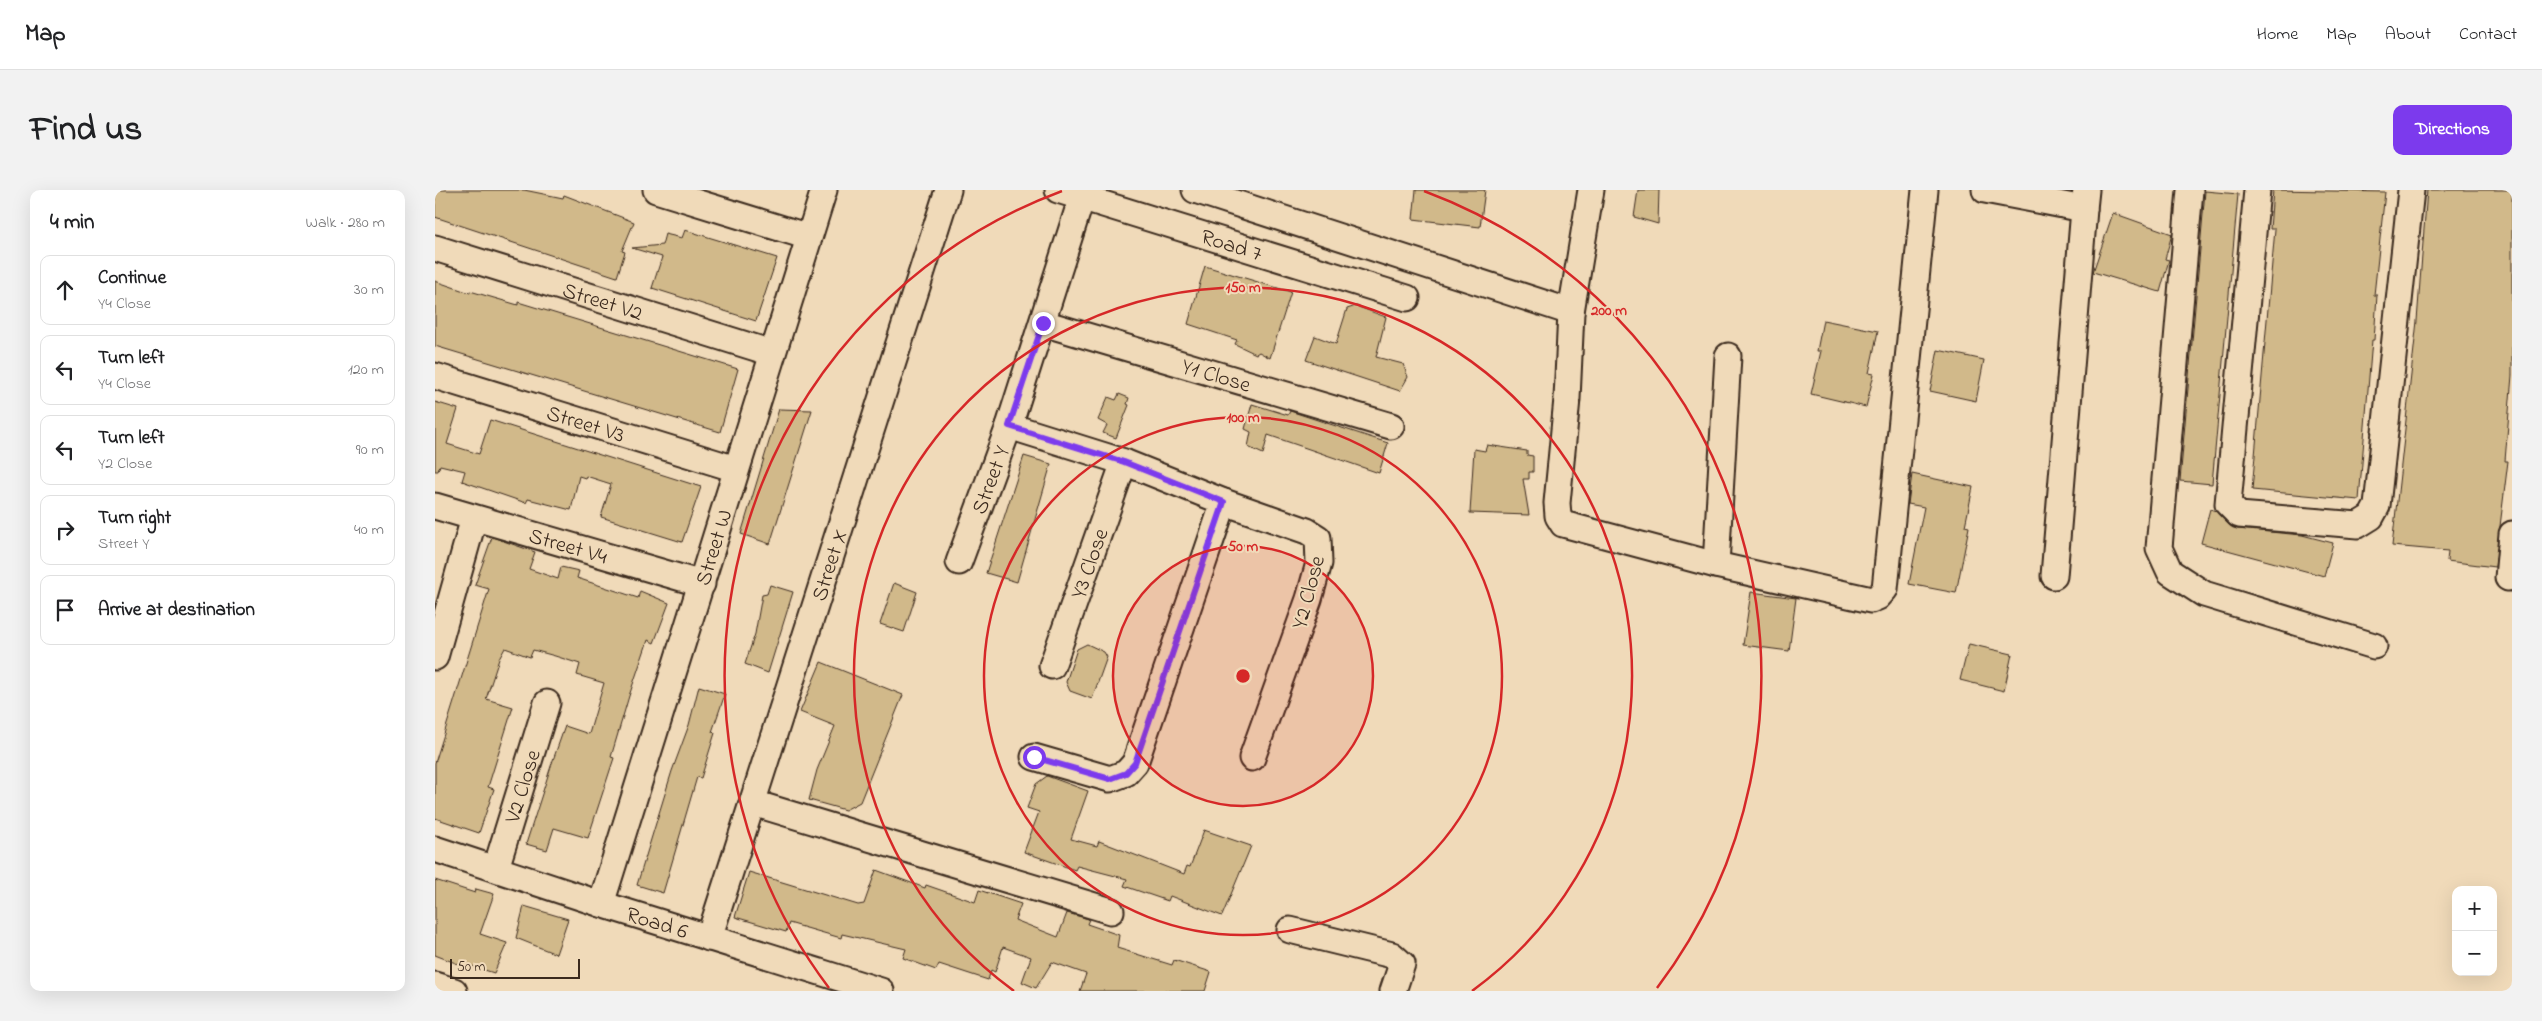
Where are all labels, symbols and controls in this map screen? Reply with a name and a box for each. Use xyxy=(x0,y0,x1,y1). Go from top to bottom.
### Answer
text: Map xyxy=(25,17,66,52)
text: Home xyxy=(2257,22,2298,48)
text: Map xyxy=(2326,22,2357,48)
text: About xyxy=(2385,22,2431,48)
text: Contact xyxy=(2459,22,2517,48)
text: Find us xyxy=(30,105,142,156)
button: Directions xyxy=(2393,105,2512,155)
text: 4 min xyxy=(50,208,94,238)
text: Walk · 280 m xyxy=(306,211,385,235)
street label: Road 7 xyxy=(1196,222,1266,271)
text: Continue xyxy=(98,265,166,292)
icon: ahead xyxy=(51,276,79,304)
street label: Street V2 xyxy=(558,276,646,331)
text: 150 m xyxy=(1225,277,1261,299)
text: 30 m xyxy=(354,278,384,302)
text: Y4 Close xyxy=(98,292,151,316)
text: 200 m xyxy=(1590,300,1627,322)
route end xyxy=(1032,312,1055,335)
text: Turn left xyxy=(98,345,165,372)
street label: Y1 Close xyxy=(1177,352,1254,403)
icon: left xyxy=(51,356,79,384)
text: 120 m xyxy=(348,358,384,382)
text: Y4 Close xyxy=(98,372,151,396)
street label: Street V3 xyxy=(542,398,628,453)
text: 100 m xyxy=(1226,407,1260,429)
text: Turn left xyxy=(98,425,165,452)
icon: left xyxy=(51,436,79,464)
text: 90 m xyxy=(356,438,384,462)
street label: Street Y xyxy=(965,442,1019,519)
text: Y2 Close xyxy=(98,452,152,476)
text: Turn right xyxy=(98,505,171,532)
street label: Street W xyxy=(688,506,742,590)
icon: right xyxy=(51,516,79,544)
text: 40 m xyxy=(354,518,384,542)
street label: Street V4 xyxy=(524,521,611,574)
street label: Y3 Close xyxy=(1064,524,1118,604)
street label: Street X xyxy=(805,525,858,605)
text: Street Y xyxy=(98,532,150,556)
text: 50 m xyxy=(1228,536,1259,558)
street label: Y2 Close xyxy=(1285,552,1335,633)
icon: arrive xyxy=(51,596,79,624)
text: Arrive at destination xyxy=(98,597,255,624)
centre of rings xyxy=(1234,667,1252,685)
street label: V2 Close xyxy=(498,746,551,828)
route start xyxy=(1023,746,1046,769)
map controls xyxy=(2452,886,2497,976)
button: + xyxy=(2452,886,2497,931)
street label: Road 6 xyxy=(622,900,692,949)
button: − xyxy=(2452,931,2497,976)
scale bar xyxy=(450,956,580,979)
text: 50 m xyxy=(457,957,485,978)

